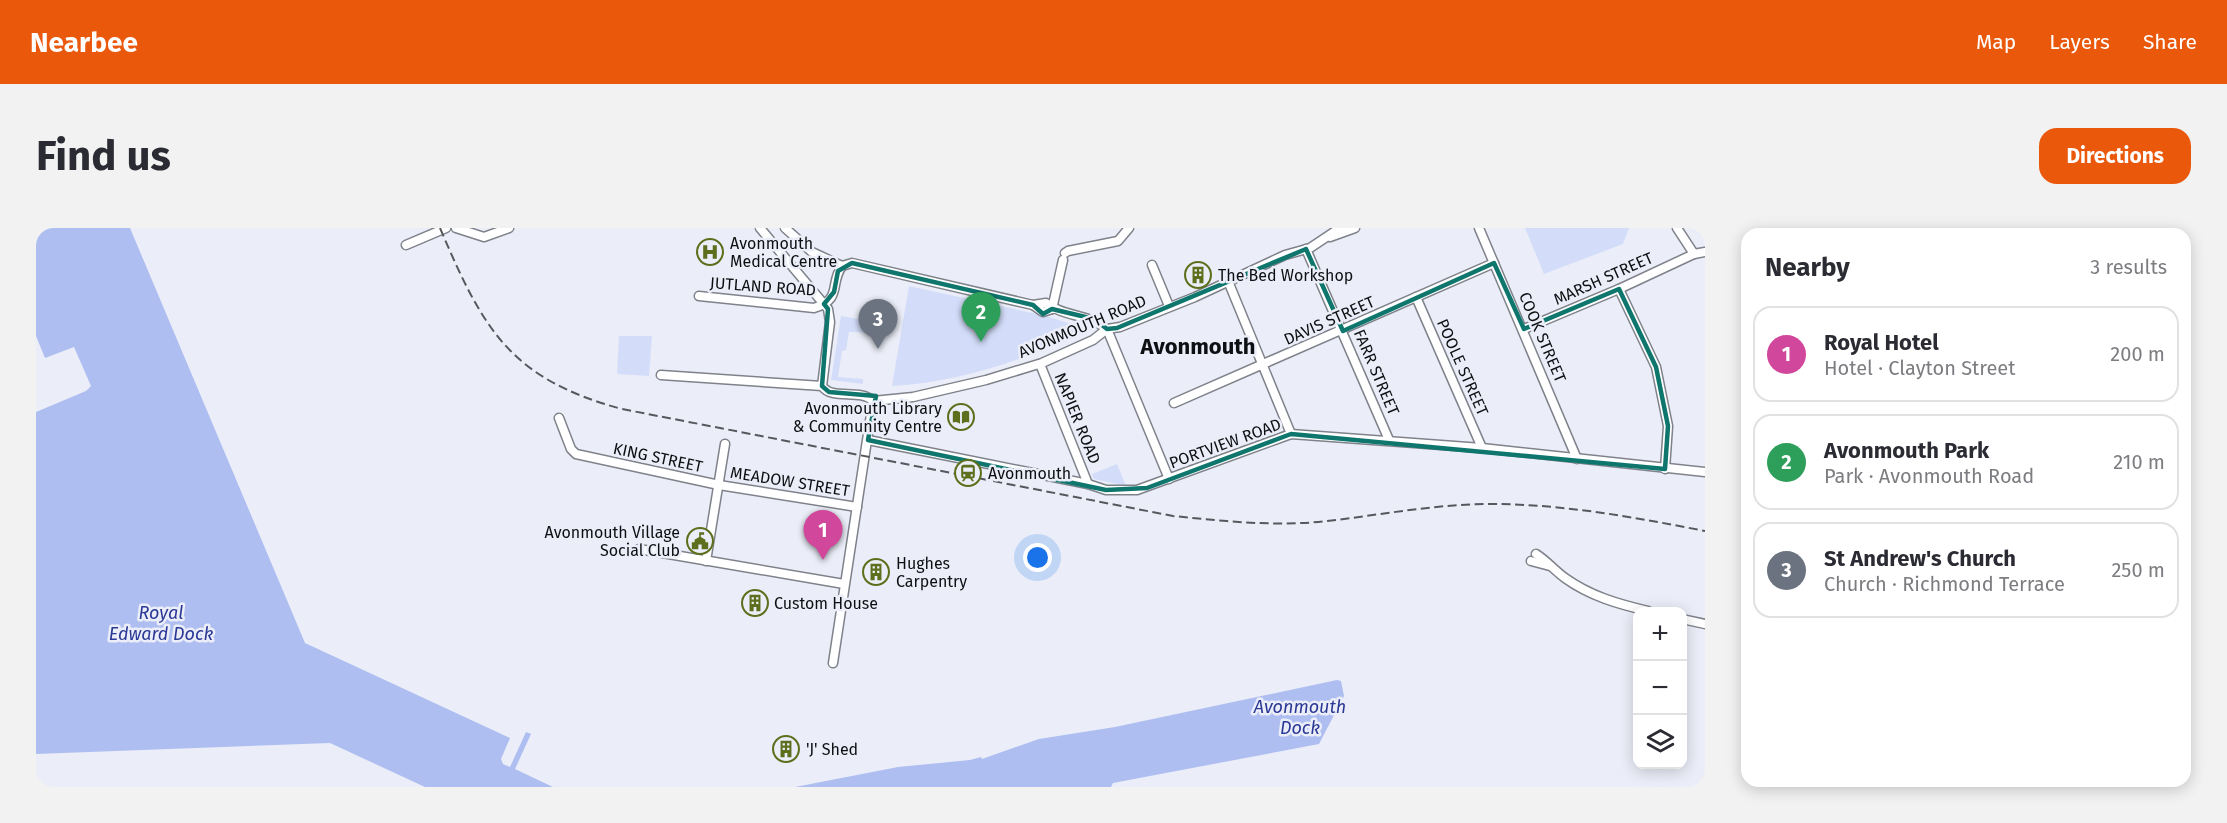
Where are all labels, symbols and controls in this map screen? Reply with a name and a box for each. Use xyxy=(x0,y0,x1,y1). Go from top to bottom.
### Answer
text: Nearbee xyxy=(30,26,138,59)
text: Map xyxy=(1976,29,2016,55)
text: Layers xyxy=(2049,29,2110,55)
text: Share xyxy=(2143,29,2197,55)
button: Directions xyxy=(2039,128,2191,184)
text: Find us xyxy=(36,131,171,181)
place label: Avonmouth Medical Centre xyxy=(730,234,837,271)
hospital icon: Avonmouth Medical Centre xyxy=(695,237,725,267)
street label: MARSH STREET xyxy=(1551,248,1656,309)
text: Nearby xyxy=(1765,252,1850,283)
text: 3 results xyxy=(2090,255,2167,279)
building icon: The Bed Workshop xyxy=(1183,260,1213,290)
place label: The Bed Workshop xyxy=(1218,266,1353,285)
street label: JUTLAND ROAD xyxy=(709,273,817,300)
street label: COOK STREET xyxy=(1515,289,1570,386)
street label: AVONMOUTH ROAD xyxy=(1015,291,1149,362)
pin: 2 xyxy=(962,292,1000,342)
street label: DAVIS STREET xyxy=(1281,292,1378,349)
pin: 3 xyxy=(858,300,898,349)
street label: POOLE STREET xyxy=(1433,316,1493,419)
street label: FARR STREET xyxy=(1350,326,1403,419)
text: Royal Hotel xyxy=(1824,329,1939,356)
district label: Avonmouth xyxy=(1140,333,1255,360)
text: 1 xyxy=(1782,342,1791,366)
text: 200 m xyxy=(2110,342,2165,366)
text: Hotel · Clayton Street xyxy=(1824,356,2015,380)
street label: NAPIER ROAD xyxy=(1051,370,1104,466)
place label: Avonmouth Library & Community Centre xyxy=(793,399,942,436)
library icon: Avonmouth Library & Community Centre xyxy=(946,402,976,432)
street label: PORTVIEW ROAD xyxy=(1167,414,1284,473)
text: Avonmouth Park xyxy=(1824,437,1989,464)
street label: KING STREET xyxy=(611,439,705,476)
text: 2 xyxy=(1781,450,1792,474)
text: 210 m xyxy=(2113,450,2165,474)
station icon: Avonmouth xyxy=(953,458,983,488)
street label: MEADOW STREET xyxy=(729,463,852,500)
place label: Avonmouth xyxy=(988,464,1071,483)
text: Park · Avonmouth Road xyxy=(1824,464,2034,488)
pin: 1 xyxy=(804,510,842,560)
place label: Avonmouth Village Social Club xyxy=(545,523,680,560)
public building icon: Avonmouth Village Social Club xyxy=(685,526,715,556)
your location xyxy=(1023,543,1052,572)
text: St Andrew's Church xyxy=(1824,545,2016,572)
place label: Hughes Carpentry xyxy=(896,554,967,591)
building icon: Hughes Carpentry xyxy=(861,557,891,587)
text: 3 xyxy=(1781,558,1792,582)
text: 250 m xyxy=(2111,558,2165,582)
text: Church · Richmond Terrace xyxy=(1824,572,2065,596)
building icon: Custom House xyxy=(740,588,770,618)
place label: Custom House xyxy=(774,594,878,613)
water label: Royal Edward Dock xyxy=(109,602,213,645)
map controls xyxy=(1633,607,1687,769)
button: + xyxy=(1633,607,1687,661)
button: − xyxy=(1633,661,1687,715)
water label: Avonmouth Dock xyxy=(1253,696,1346,739)
button: layers xyxy=(1633,715,1687,769)
building icon: 'J' Shed xyxy=(771,734,801,764)
place label: 'J' Shed xyxy=(806,740,858,759)

